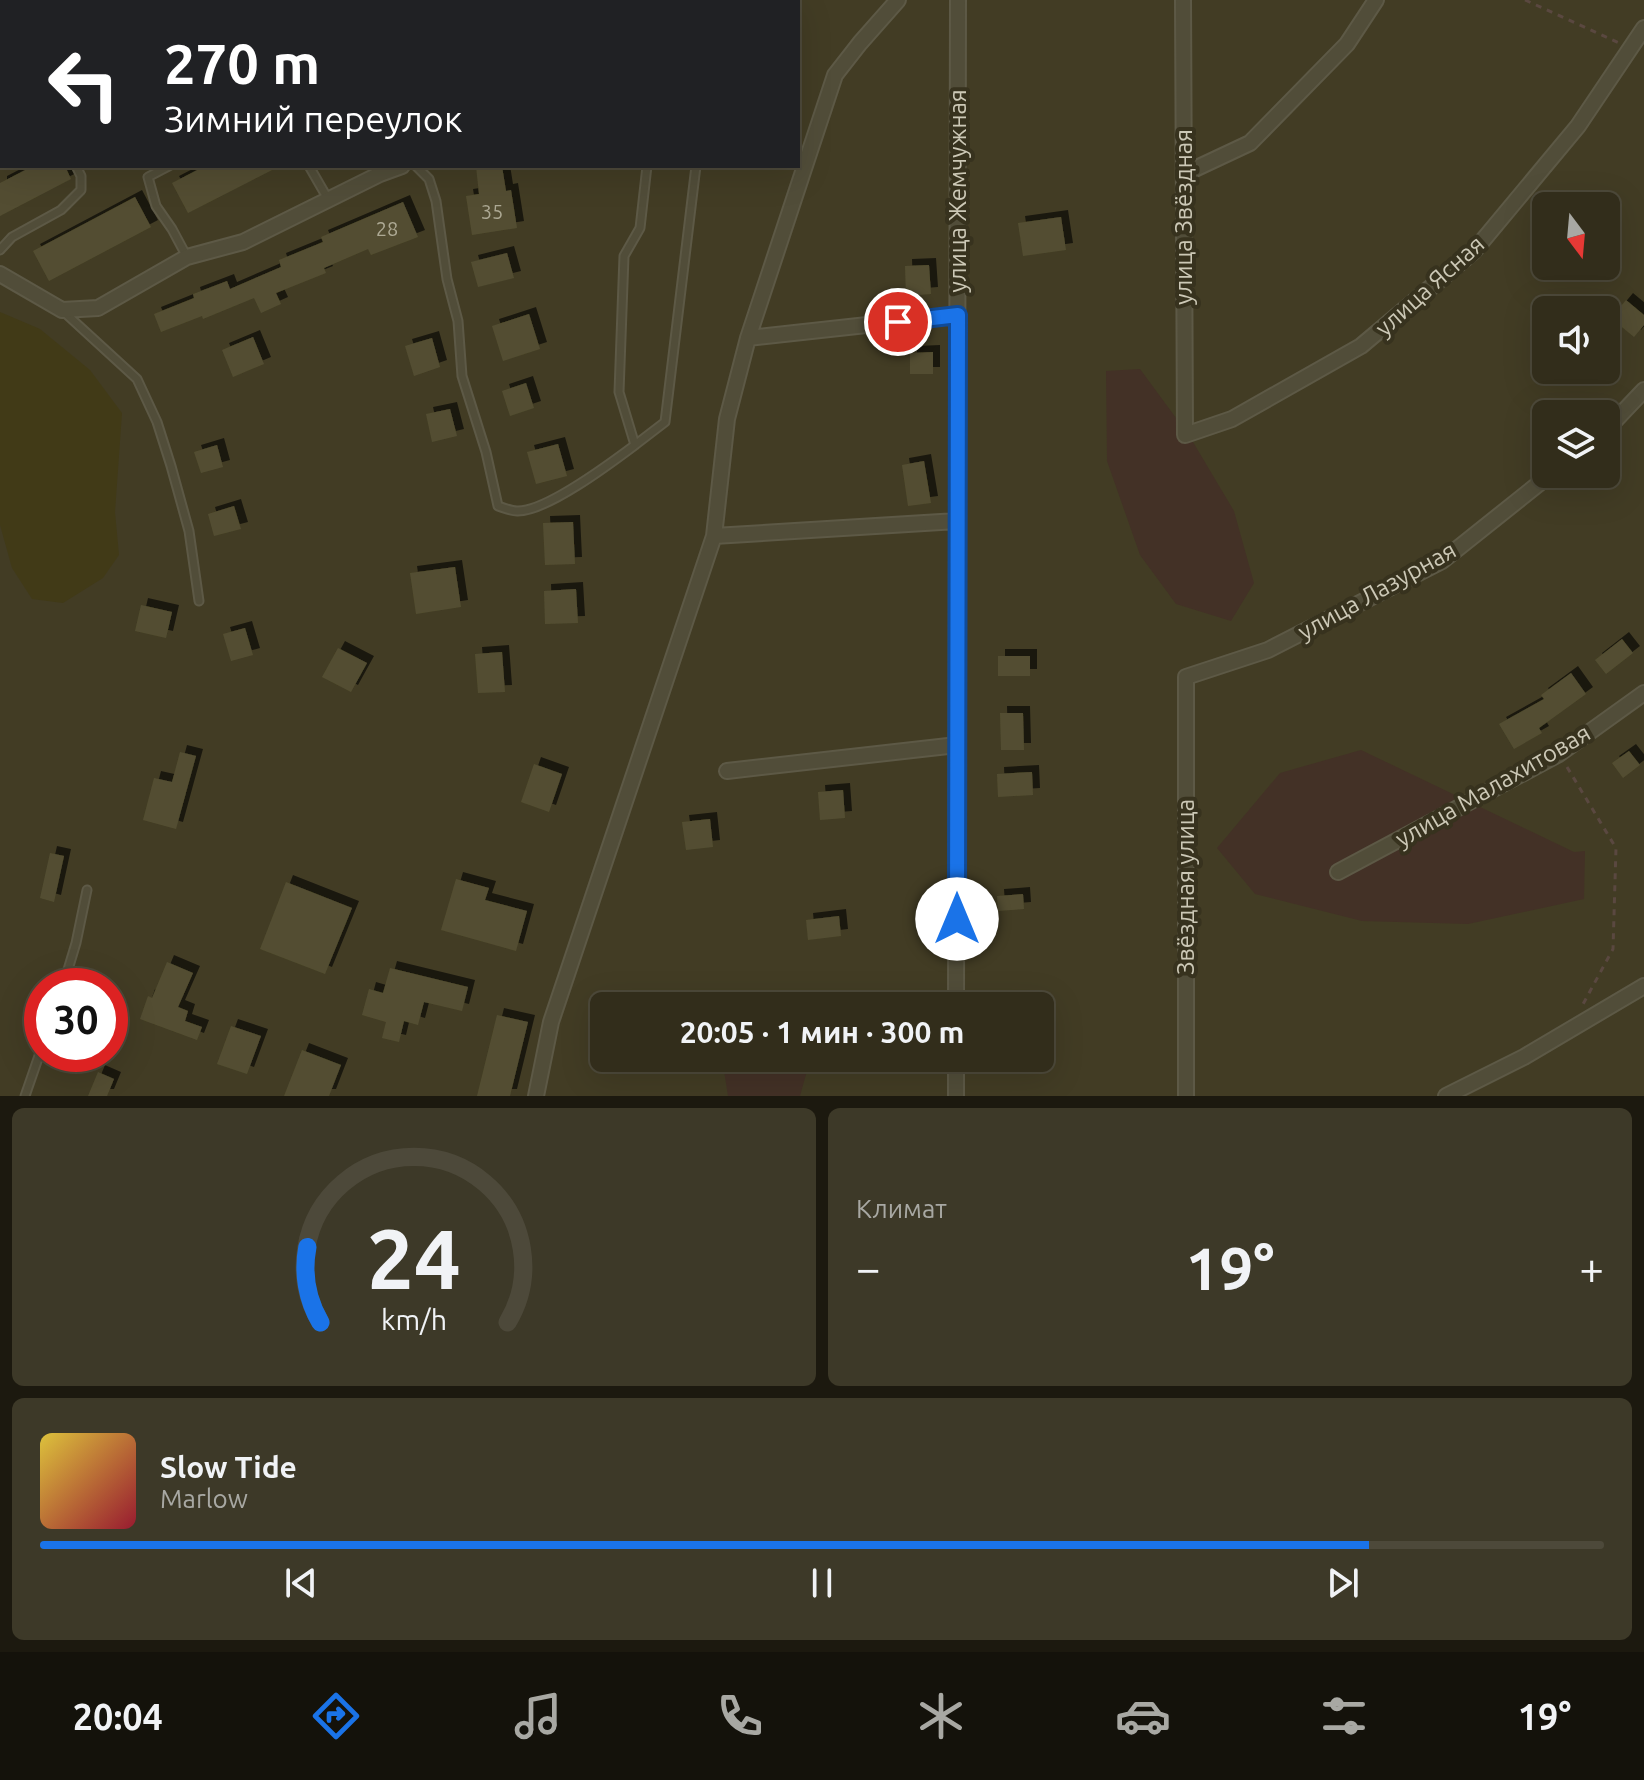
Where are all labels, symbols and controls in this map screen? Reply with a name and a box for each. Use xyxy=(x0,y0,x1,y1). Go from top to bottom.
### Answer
icon: left xyxy=(32,32,136,136)
text: 270 m xyxy=(164,32,320,95)
street label: улица Жемчужная xyxy=(944,89,971,293)
text: Зимний переулок xyxy=(164,98,462,139)
street label: улица Звёздная xyxy=(1170,129,1197,305)
north arrow xyxy=(1532,192,1620,280)
map controls xyxy=(1532,192,1620,488)
house number: 35 xyxy=(481,200,503,223)
house number: 28 xyxy=(376,217,398,240)
street label: улица Ясная xyxy=(1370,230,1489,341)
pin xyxy=(864,288,932,356)
button: sound xyxy=(1532,296,1620,384)
icon: arrive xyxy=(876,300,920,344)
button: layers xyxy=(1532,400,1620,488)
street label: улица Лазурная xyxy=(1293,536,1460,645)
street label: улица Малахитовая xyxy=(1391,719,1595,852)
street label: Звёздная улица xyxy=(1172,799,1199,975)
position arrow xyxy=(915,877,999,961)
speed limit sign: 30 xyxy=(24,968,128,1072)
text: 20:05 · 1 мин · 300 m xyxy=(680,1015,964,1049)
text: Климат xyxy=(856,1194,947,1223)
text: 24 xyxy=(367,1211,461,1305)
text: 19° xyxy=(1186,1234,1274,1301)
text: − xyxy=(856,1243,881,1292)
text: + xyxy=(1579,1243,1604,1292)
text: km/h xyxy=(381,1303,447,1335)
text: Slow Tide xyxy=(160,1450,297,1484)
text: Marlow xyxy=(160,1484,248,1513)
icon: previous xyxy=(279,1561,323,1605)
icon: pause xyxy=(800,1561,844,1605)
icon: next xyxy=(1321,1561,1365,1605)
icon: directions xyxy=(308,1688,364,1744)
icon: music xyxy=(510,1688,566,1744)
icon: phone xyxy=(712,1688,768,1744)
icon: climate xyxy=(913,1688,969,1744)
icon: car xyxy=(1115,1688,1171,1744)
icon: filters xyxy=(1316,1688,1372,1744)
text: 20:04 xyxy=(73,1696,163,1737)
text: 19° xyxy=(1518,1696,1571,1737)

